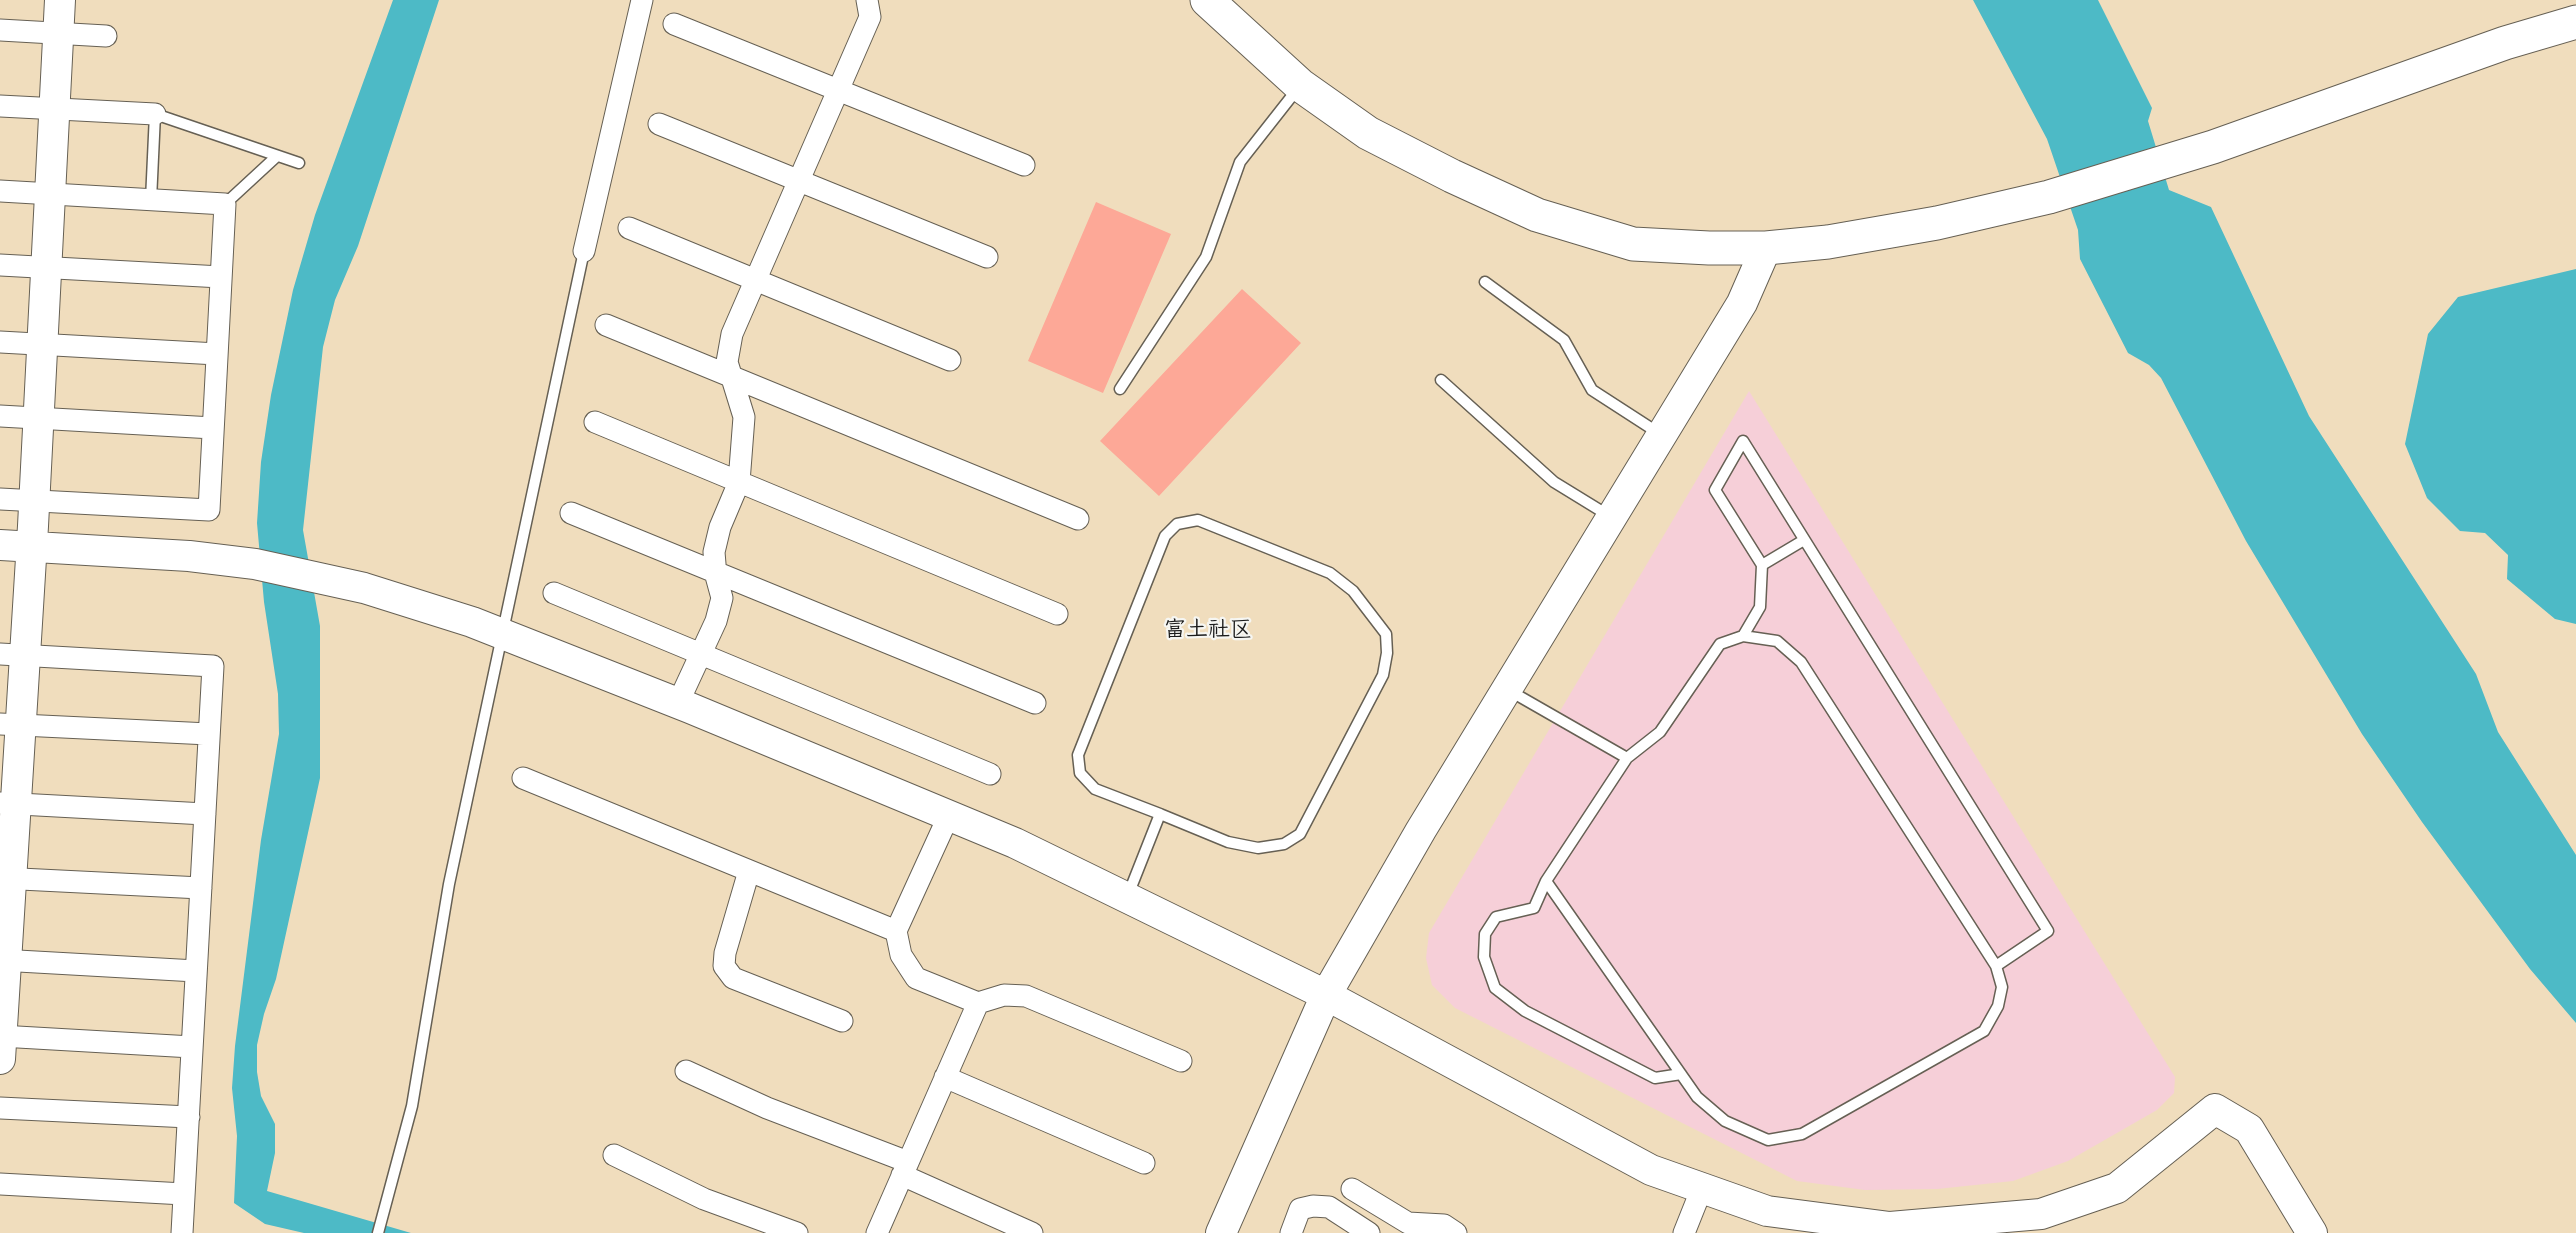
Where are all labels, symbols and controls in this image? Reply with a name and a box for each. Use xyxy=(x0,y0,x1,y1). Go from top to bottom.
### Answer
district label: 富土社区 xyxy=(1164,619,1252,645)

